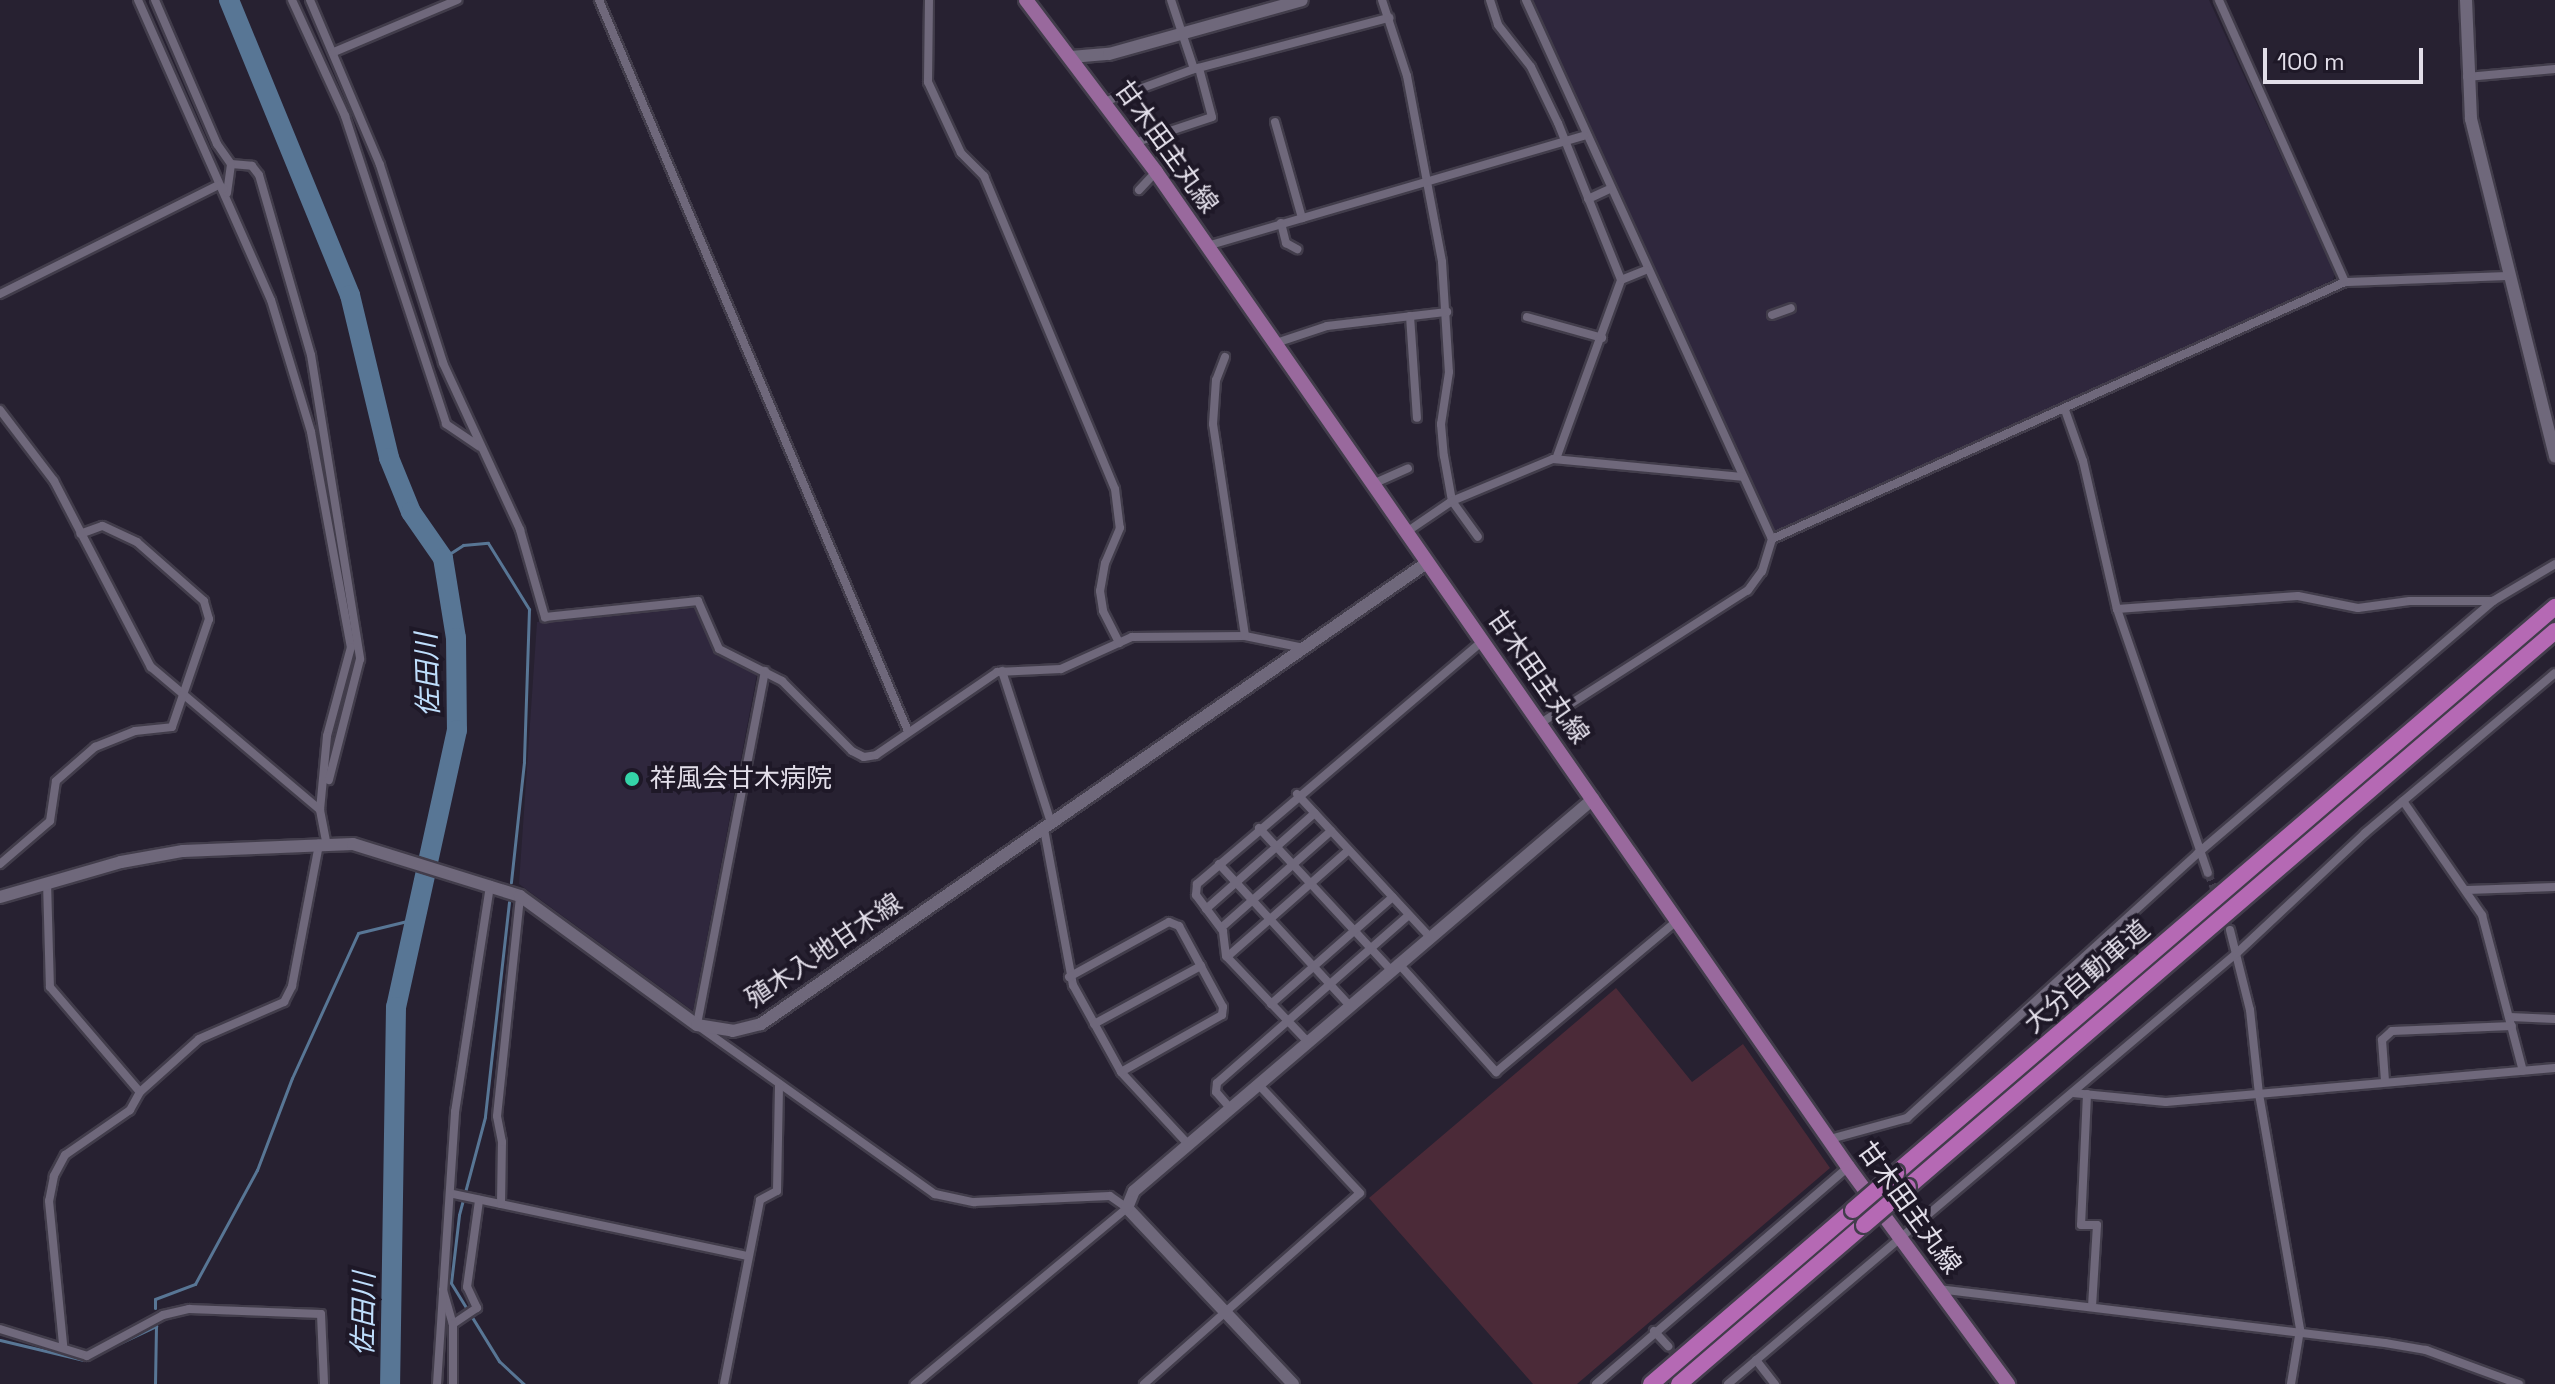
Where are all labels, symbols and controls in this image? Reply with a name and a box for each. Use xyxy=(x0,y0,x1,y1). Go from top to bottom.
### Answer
scale bar xyxy=(2267,32,2427,82)
text: 100 m xyxy=(2277,46,2345,77)
street label: 甘木田主丸線 xyxy=(1108,75,1224,219)
street label: 甘木田主丸線 xyxy=(1480,604,1596,750)
water label: 佐田川 xyxy=(409,632,445,718)
place label: 祥風会甘木病院 xyxy=(650,763,832,795)
marker: 祥風会甘木病院 xyxy=(621,768,643,790)
street label: 殖木入地甘木線 xyxy=(740,887,908,1015)
street label: 大分自動車道 xyxy=(2018,914,2156,1040)
street label: 甘木田主丸線 xyxy=(1851,1136,1967,1280)
water label: 佐田川 xyxy=(345,1272,381,1356)

